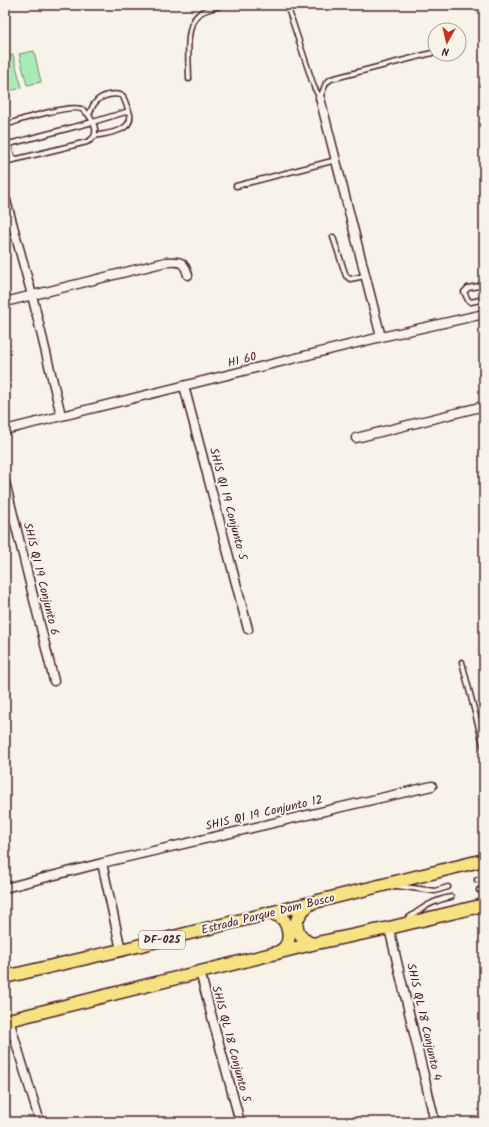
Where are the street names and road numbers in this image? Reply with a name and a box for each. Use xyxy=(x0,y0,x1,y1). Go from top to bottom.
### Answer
street label: HI 60 xyxy=(226,347,258,373)
street label: SHIS QI 19 Conjunto 5 xyxy=(204,446,253,564)
street label: SHIS QI 19 Conjunto 6 xyxy=(18,521,64,637)
street label: SHIS QI 19 Conjunto 12 xyxy=(203,790,325,836)
street label: Estrada Parque Dom Bosco xyxy=(199,888,337,940)
road number: DF-025 xyxy=(139,931,185,949)
street label: SHIS QL 18 Conjunto 4 xyxy=(401,961,447,1083)
street label: SHIS QL 18 Conjunto 5 xyxy=(206,984,256,1106)

